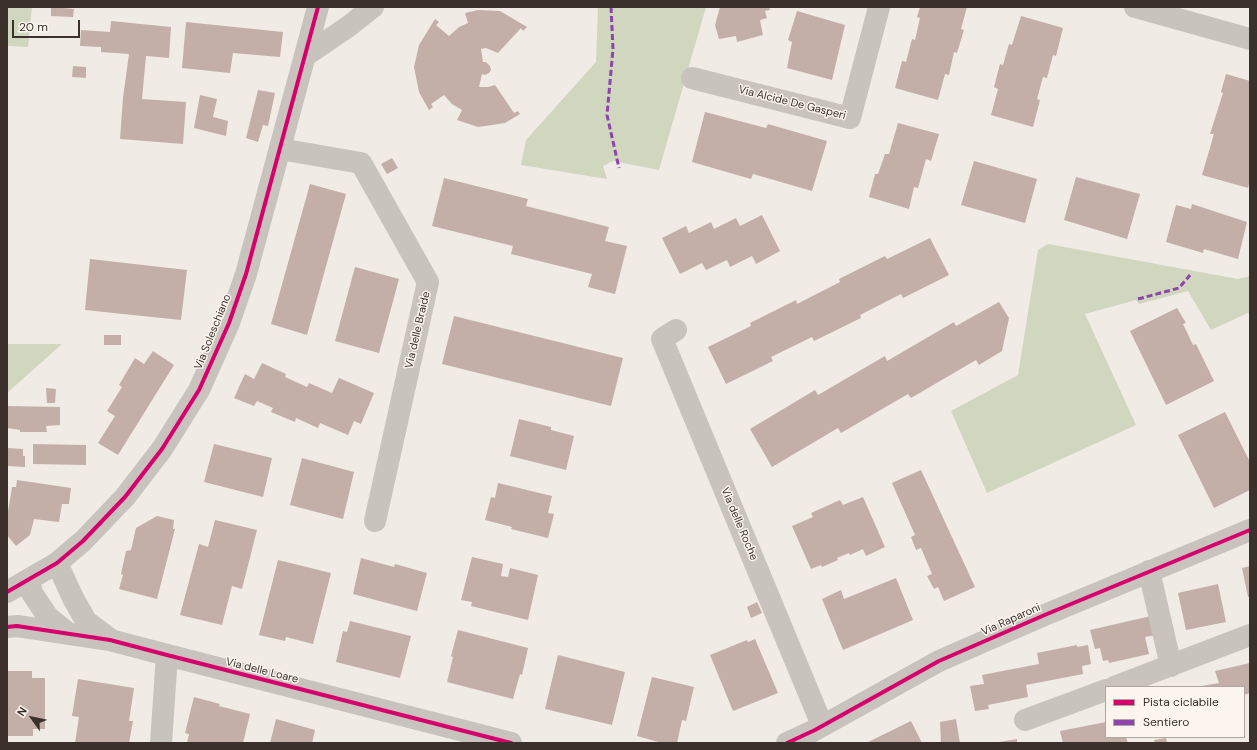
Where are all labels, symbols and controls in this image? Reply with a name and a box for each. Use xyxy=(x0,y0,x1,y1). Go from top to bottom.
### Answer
scale bar xyxy=(14,12,82,38)
text: 20 m xyxy=(19,19,48,35)
street label: Via Alcide De Gasperi xyxy=(737,83,847,123)
street label: Via delle Braide xyxy=(403,290,433,370)
street label: Via Soleschiano xyxy=(192,292,234,372)
street label: Via delle Roche xyxy=(718,486,760,562)
street label: Via Raparoni xyxy=(979,601,1043,639)
street label: Via delle Loare xyxy=(224,656,300,686)
legend xyxy=(1105,686,1245,738)
text: Pista ciclabile xyxy=(1143,694,1219,710)
north arrow xyxy=(12,698,52,738)
text: N xyxy=(14,704,30,719)
text: Sentiero xyxy=(1143,714,1189,730)

